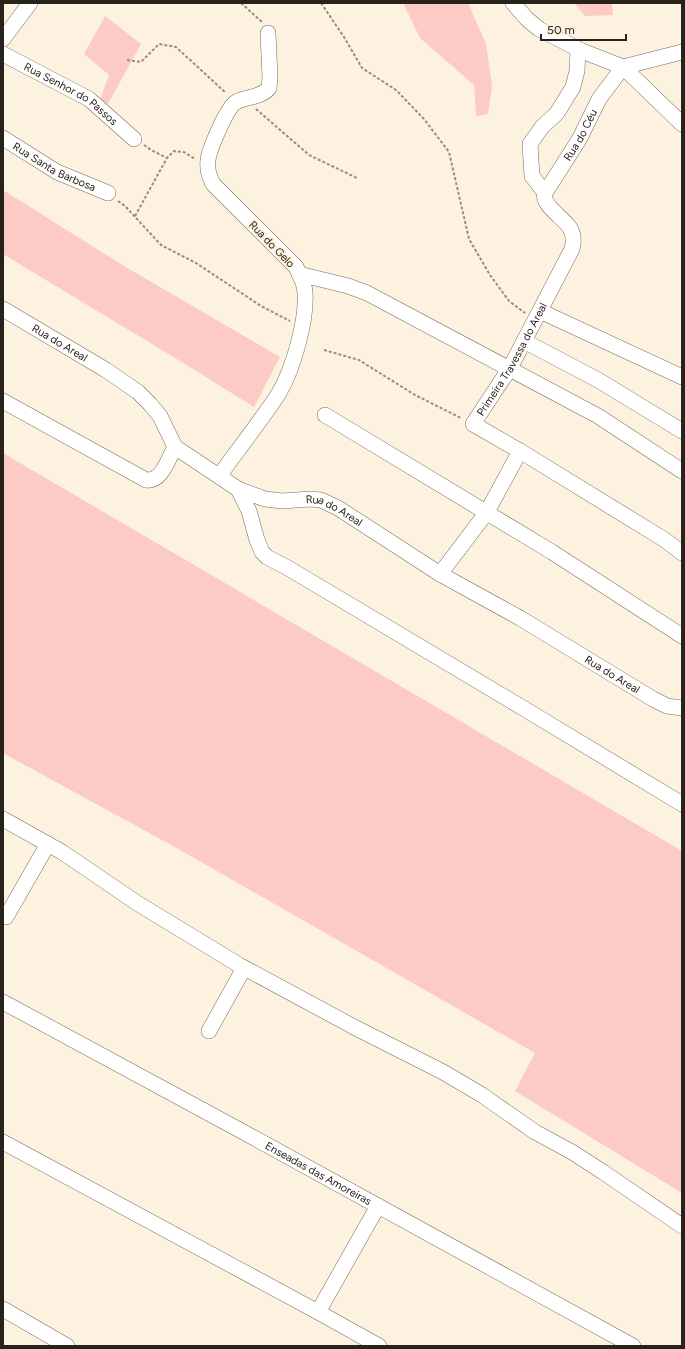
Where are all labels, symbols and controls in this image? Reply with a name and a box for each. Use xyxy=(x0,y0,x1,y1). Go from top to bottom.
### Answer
scale bar xyxy=(541,16,626,42)
text: 50 m xyxy=(547,23,575,37)
street label: Rua Senhor do Passos xyxy=(22,60,120,128)
street label: Rua do Céu xyxy=(561,107,600,163)
street label: Rua Santa Barbosa xyxy=(10,140,97,194)
street label: Rua do Gelo xyxy=(246,218,297,270)
street label: Primeira Travessa do Areal xyxy=(474,301,550,418)
street label: Rua do Areal xyxy=(29,322,90,364)
street label: Rua do Areal xyxy=(305,493,365,529)
street label: Rua do Areal xyxy=(582,653,642,696)
street label: Enseadas das Amoreiras xyxy=(263,1139,374,1208)

